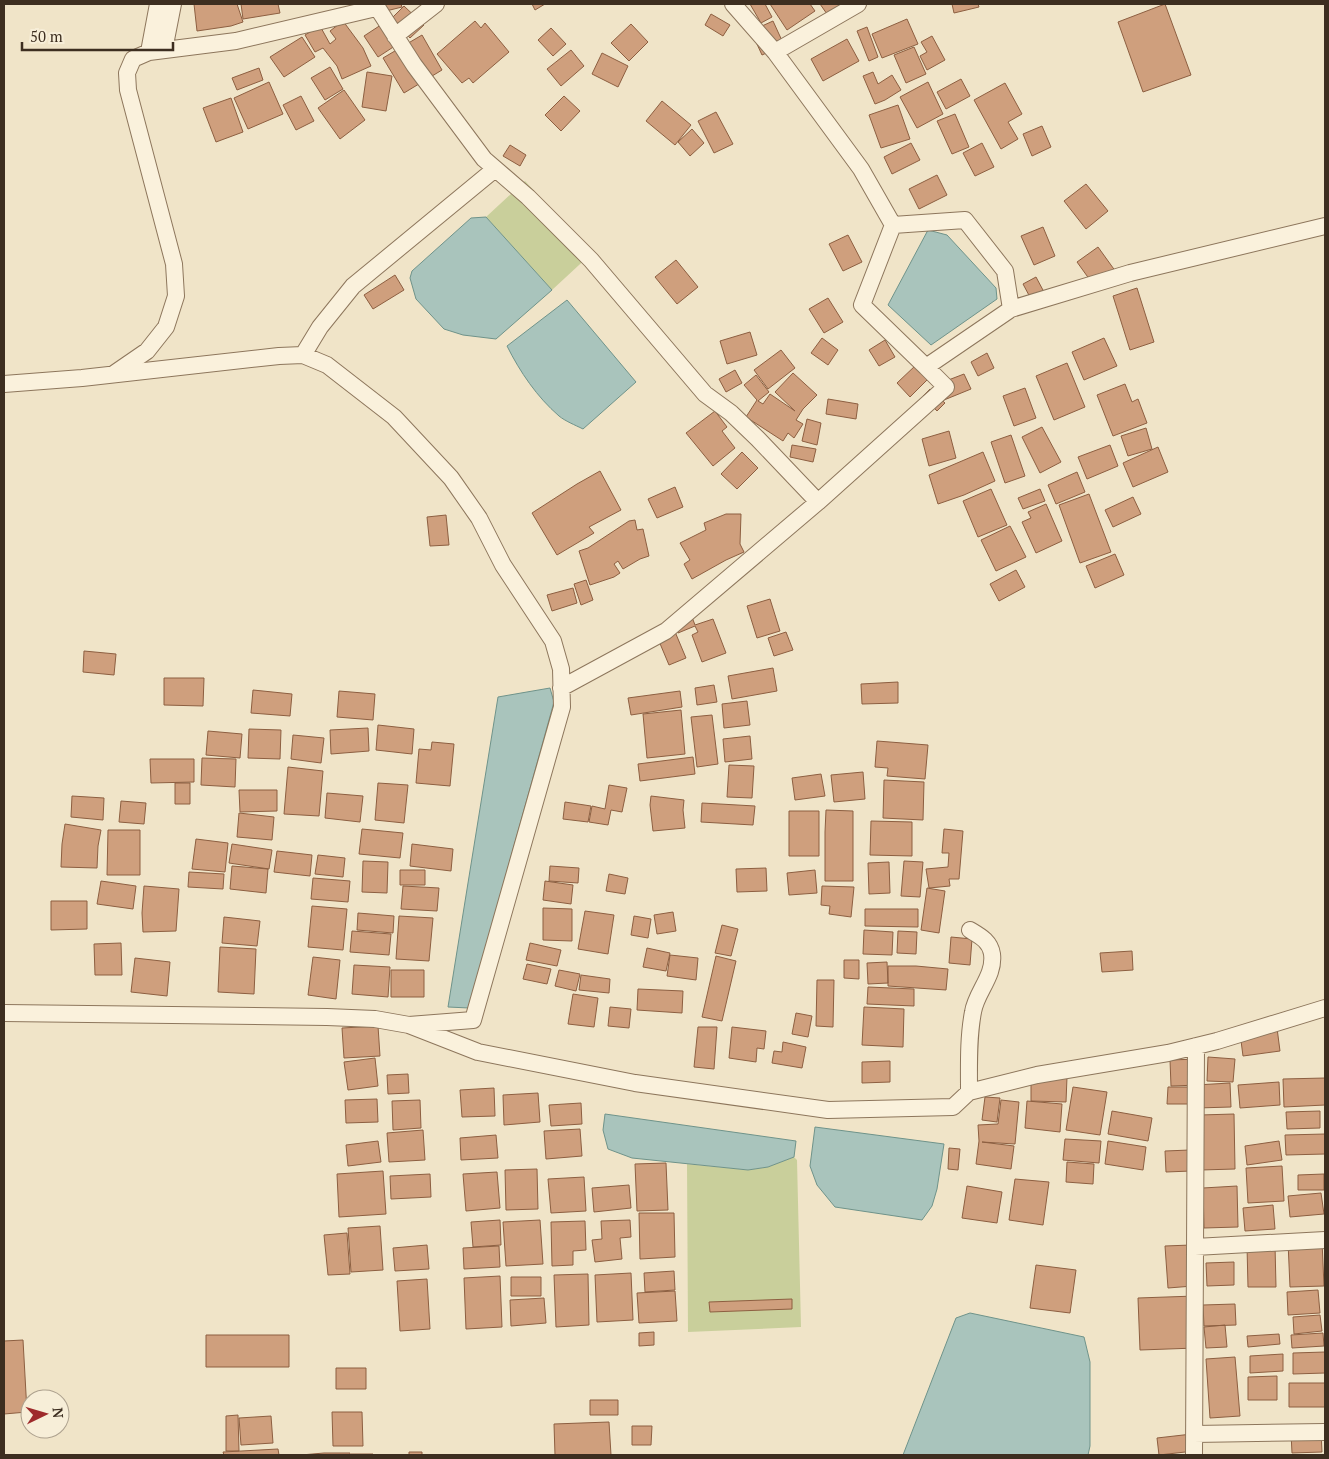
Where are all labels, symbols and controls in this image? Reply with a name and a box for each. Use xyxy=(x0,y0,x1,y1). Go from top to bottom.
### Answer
scale bar xyxy=(22,20,174,52)
text: 50 m xyxy=(30,26,63,46)
north arrow xyxy=(20,1389,70,1439)
text: N xyxy=(49,1407,68,1419)

